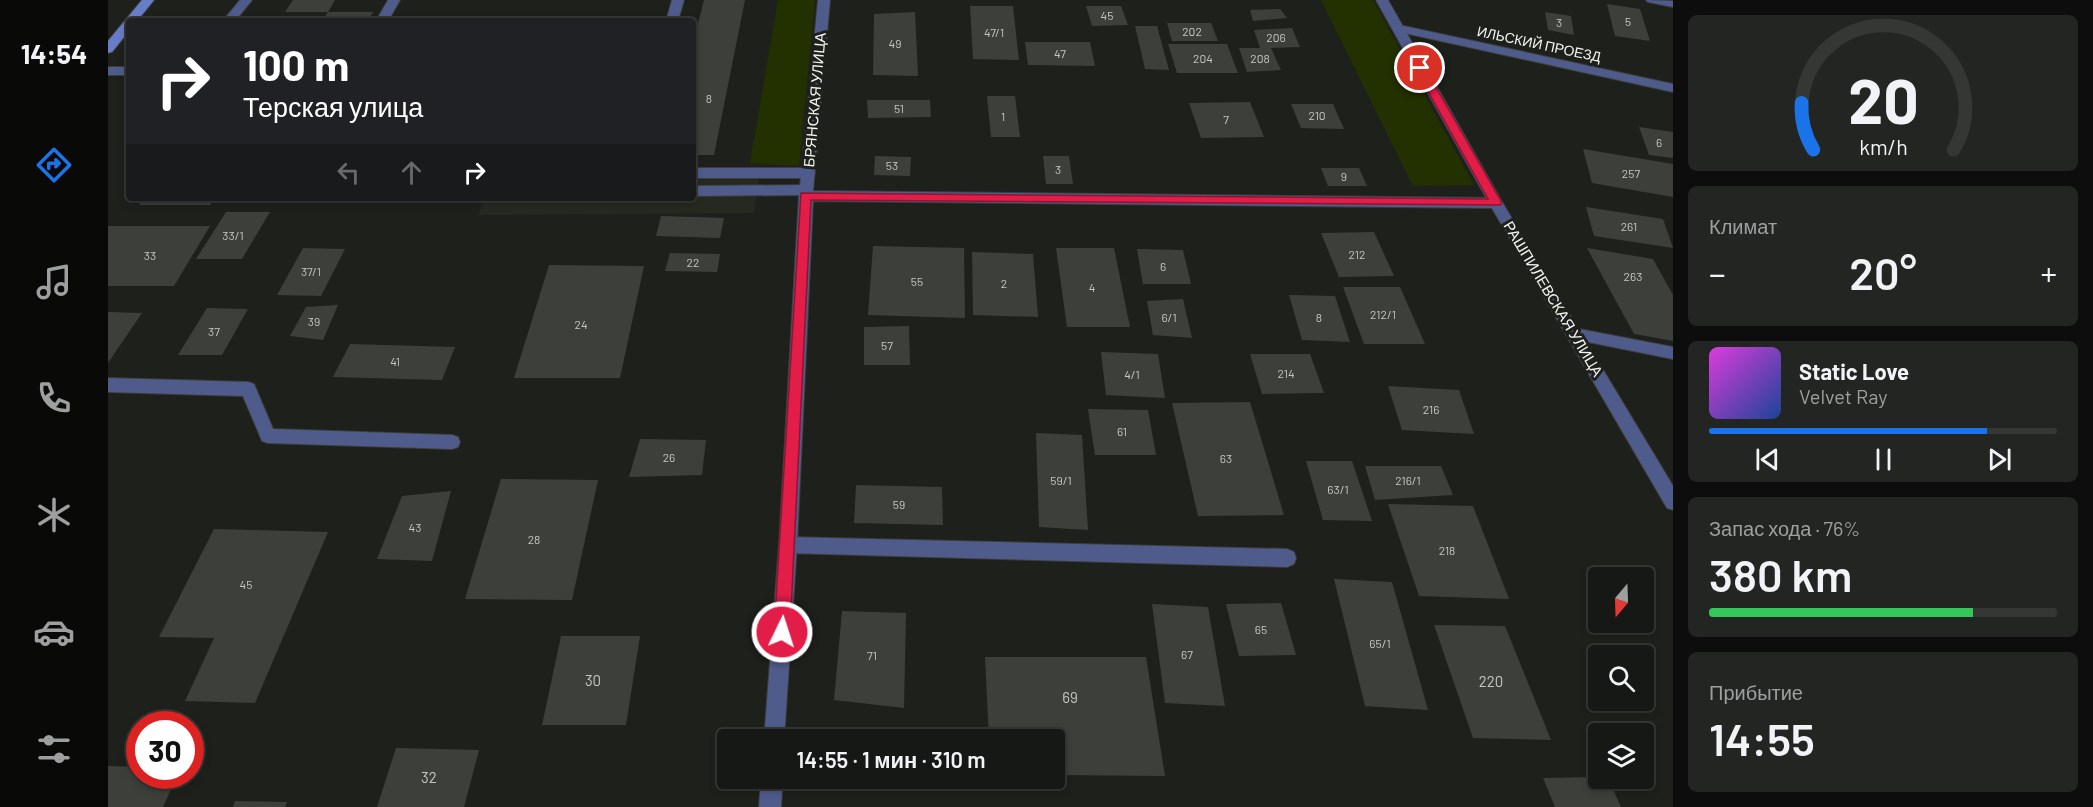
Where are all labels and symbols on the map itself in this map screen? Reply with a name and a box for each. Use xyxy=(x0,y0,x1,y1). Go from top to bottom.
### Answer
house number: 45 xyxy=(1101,8,1113,22)
house number: 5 xyxy=(1625,14,1631,28)
house number: 3 xyxy=(1556,15,1562,29)
street label: ИЛЬСКИЙ ПРОЕЗД xyxy=(1476,22,1603,65)
house number: 202 xyxy=(1182,24,1202,38)
house number: 47/1 xyxy=(984,25,1004,39)
house number: 206 xyxy=(1266,30,1286,44)
street label: БРЯНСКАЯ УЛИЦА xyxy=(799,32,829,168)
house number: 49 xyxy=(889,36,901,50)
pin xyxy=(1394,42,1445,93)
house number: 47 xyxy=(1054,46,1066,60)
house number: 204 xyxy=(1193,51,1213,65)
house number: 208 xyxy=(1250,51,1270,65)
house number: 8 xyxy=(706,91,712,105)
house number: 51 xyxy=(894,101,904,115)
house number: 210 xyxy=(1308,108,1326,122)
house number: 1 xyxy=(1001,109,1005,123)
house number: 7 xyxy=(1223,112,1229,126)
house number: 6 xyxy=(1656,135,1662,149)
house number: 53 xyxy=(886,158,898,172)
house number: 3 xyxy=(1055,162,1061,176)
house number: 257 xyxy=(1622,166,1640,180)
house number: 9 xyxy=(1341,169,1347,183)
street label: РАШПИЛЕВСКАЯ УЛИЦА xyxy=(1500,218,1607,379)
house number: 261 xyxy=(1621,219,1637,233)
house number: 33/1 xyxy=(222,228,244,242)
house number: 212 xyxy=(1349,247,1365,261)
house number: 33 xyxy=(144,248,156,262)
house number: 22 xyxy=(687,255,699,269)
house number: 6 xyxy=(1160,259,1166,273)
house number: 37/1 xyxy=(301,264,321,278)
house number: 263 xyxy=(1624,269,1642,283)
house number: 55 xyxy=(911,274,923,288)
house number: 2 xyxy=(1001,276,1007,290)
house number: 4 xyxy=(1089,280,1095,294)
house number: 212/1 xyxy=(1370,307,1396,321)
house number: 6/1 xyxy=(1161,310,1177,324)
house number: 8 xyxy=(1316,310,1322,324)
house number: 39 xyxy=(308,314,320,328)
house number: 24 xyxy=(574,317,588,331)
house number: 37 xyxy=(208,324,220,338)
house number: 57 xyxy=(881,338,893,352)
house number: 41 xyxy=(390,354,400,368)
house number: 214 xyxy=(1277,366,1295,380)
house number: 4/1 xyxy=(1124,367,1140,381)
house number: 216 xyxy=(1423,402,1439,416)
house number: 61 xyxy=(1117,424,1127,438)
house number: 26 xyxy=(663,450,675,464)
house number: 63 xyxy=(1220,451,1232,465)
house number: 59/1 xyxy=(1050,473,1072,487)
house number: 216/1 xyxy=(1395,473,1421,487)
house number: 63/1 xyxy=(1327,482,1349,496)
house number: 59 xyxy=(893,497,905,511)
house number: 43 xyxy=(409,520,421,534)
house number: 28 xyxy=(528,532,540,546)
house number: 218 xyxy=(1439,543,1455,557)
north arrow xyxy=(1588,567,1654,633)
house number: 45 xyxy=(240,577,252,591)
position arrow xyxy=(750,600,814,664)
house number: 65 xyxy=(1255,622,1267,636)
house number: 65/1 xyxy=(1369,636,1391,650)
house number: 67 xyxy=(1181,647,1193,661)
house number: 71 xyxy=(867,648,877,662)
house number: 30 xyxy=(585,671,601,689)
house number: 220 xyxy=(1479,672,1503,690)
house number: 69 xyxy=(1062,688,1078,706)
speed limit sign: 30 xyxy=(126,711,204,789)
house number: 32 xyxy=(421,768,437,786)

